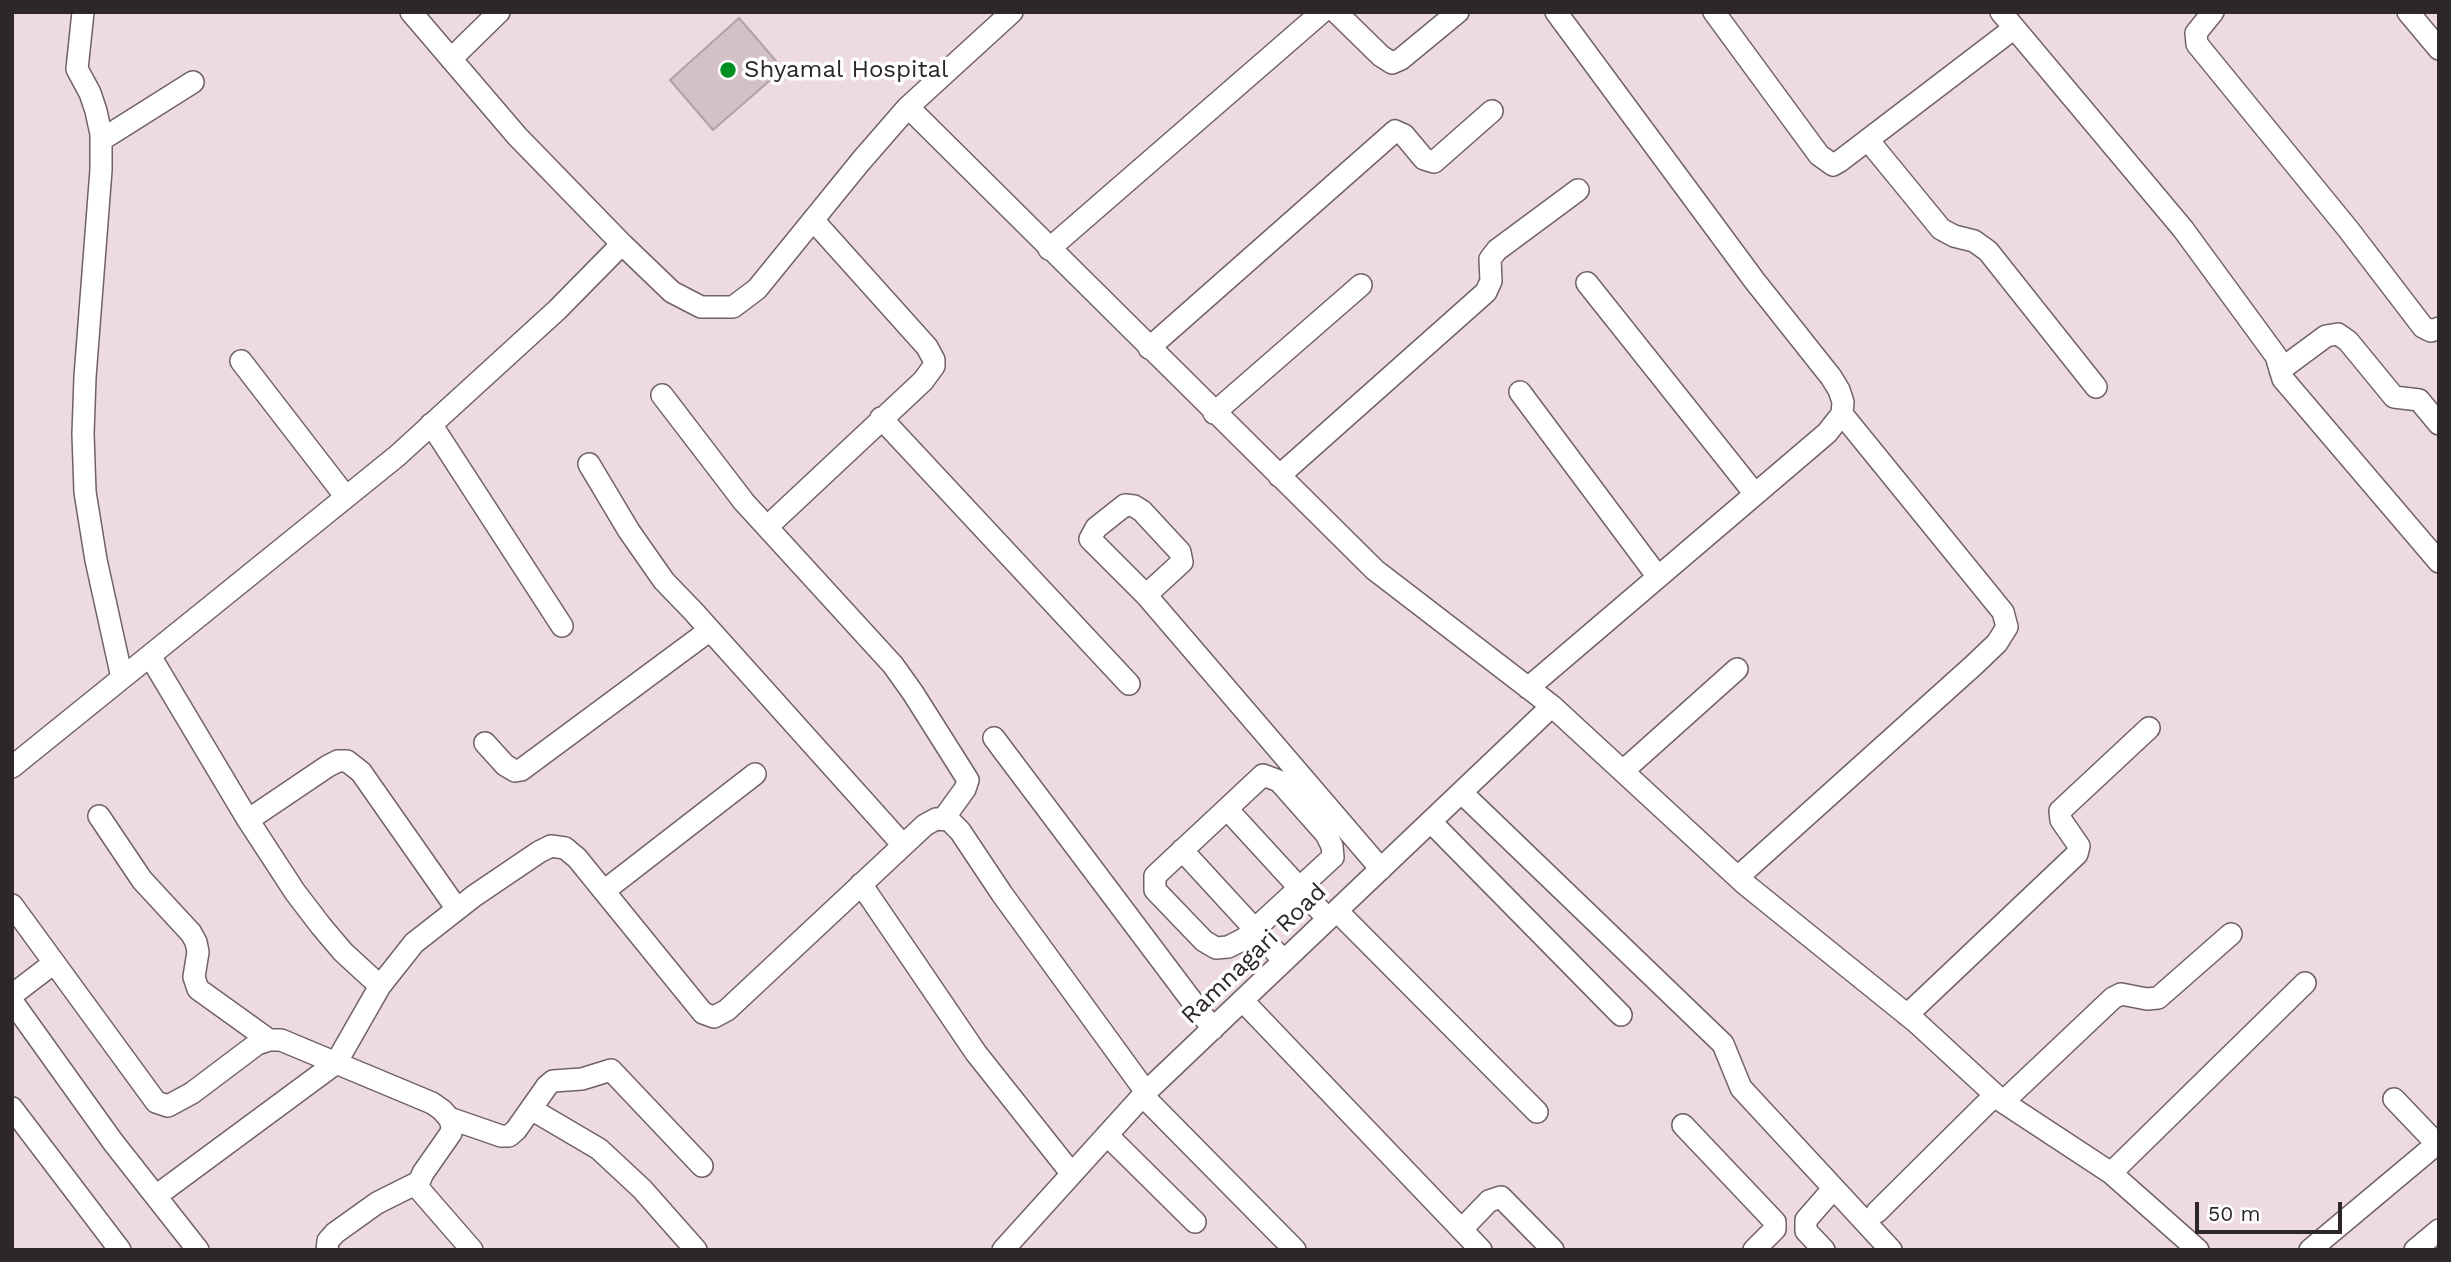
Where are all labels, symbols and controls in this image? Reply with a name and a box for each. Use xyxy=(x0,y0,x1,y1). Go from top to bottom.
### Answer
place label: Shyamal Hospital xyxy=(744,56,948,84)
marker: Shyamal Hospital xyxy=(718,60,738,80)
street label: Ramnagari Road xyxy=(1176,878,1332,1030)
scale bar xyxy=(2199,1188,2346,1232)
text: 50 m xyxy=(2208,1201,2260,1226)

